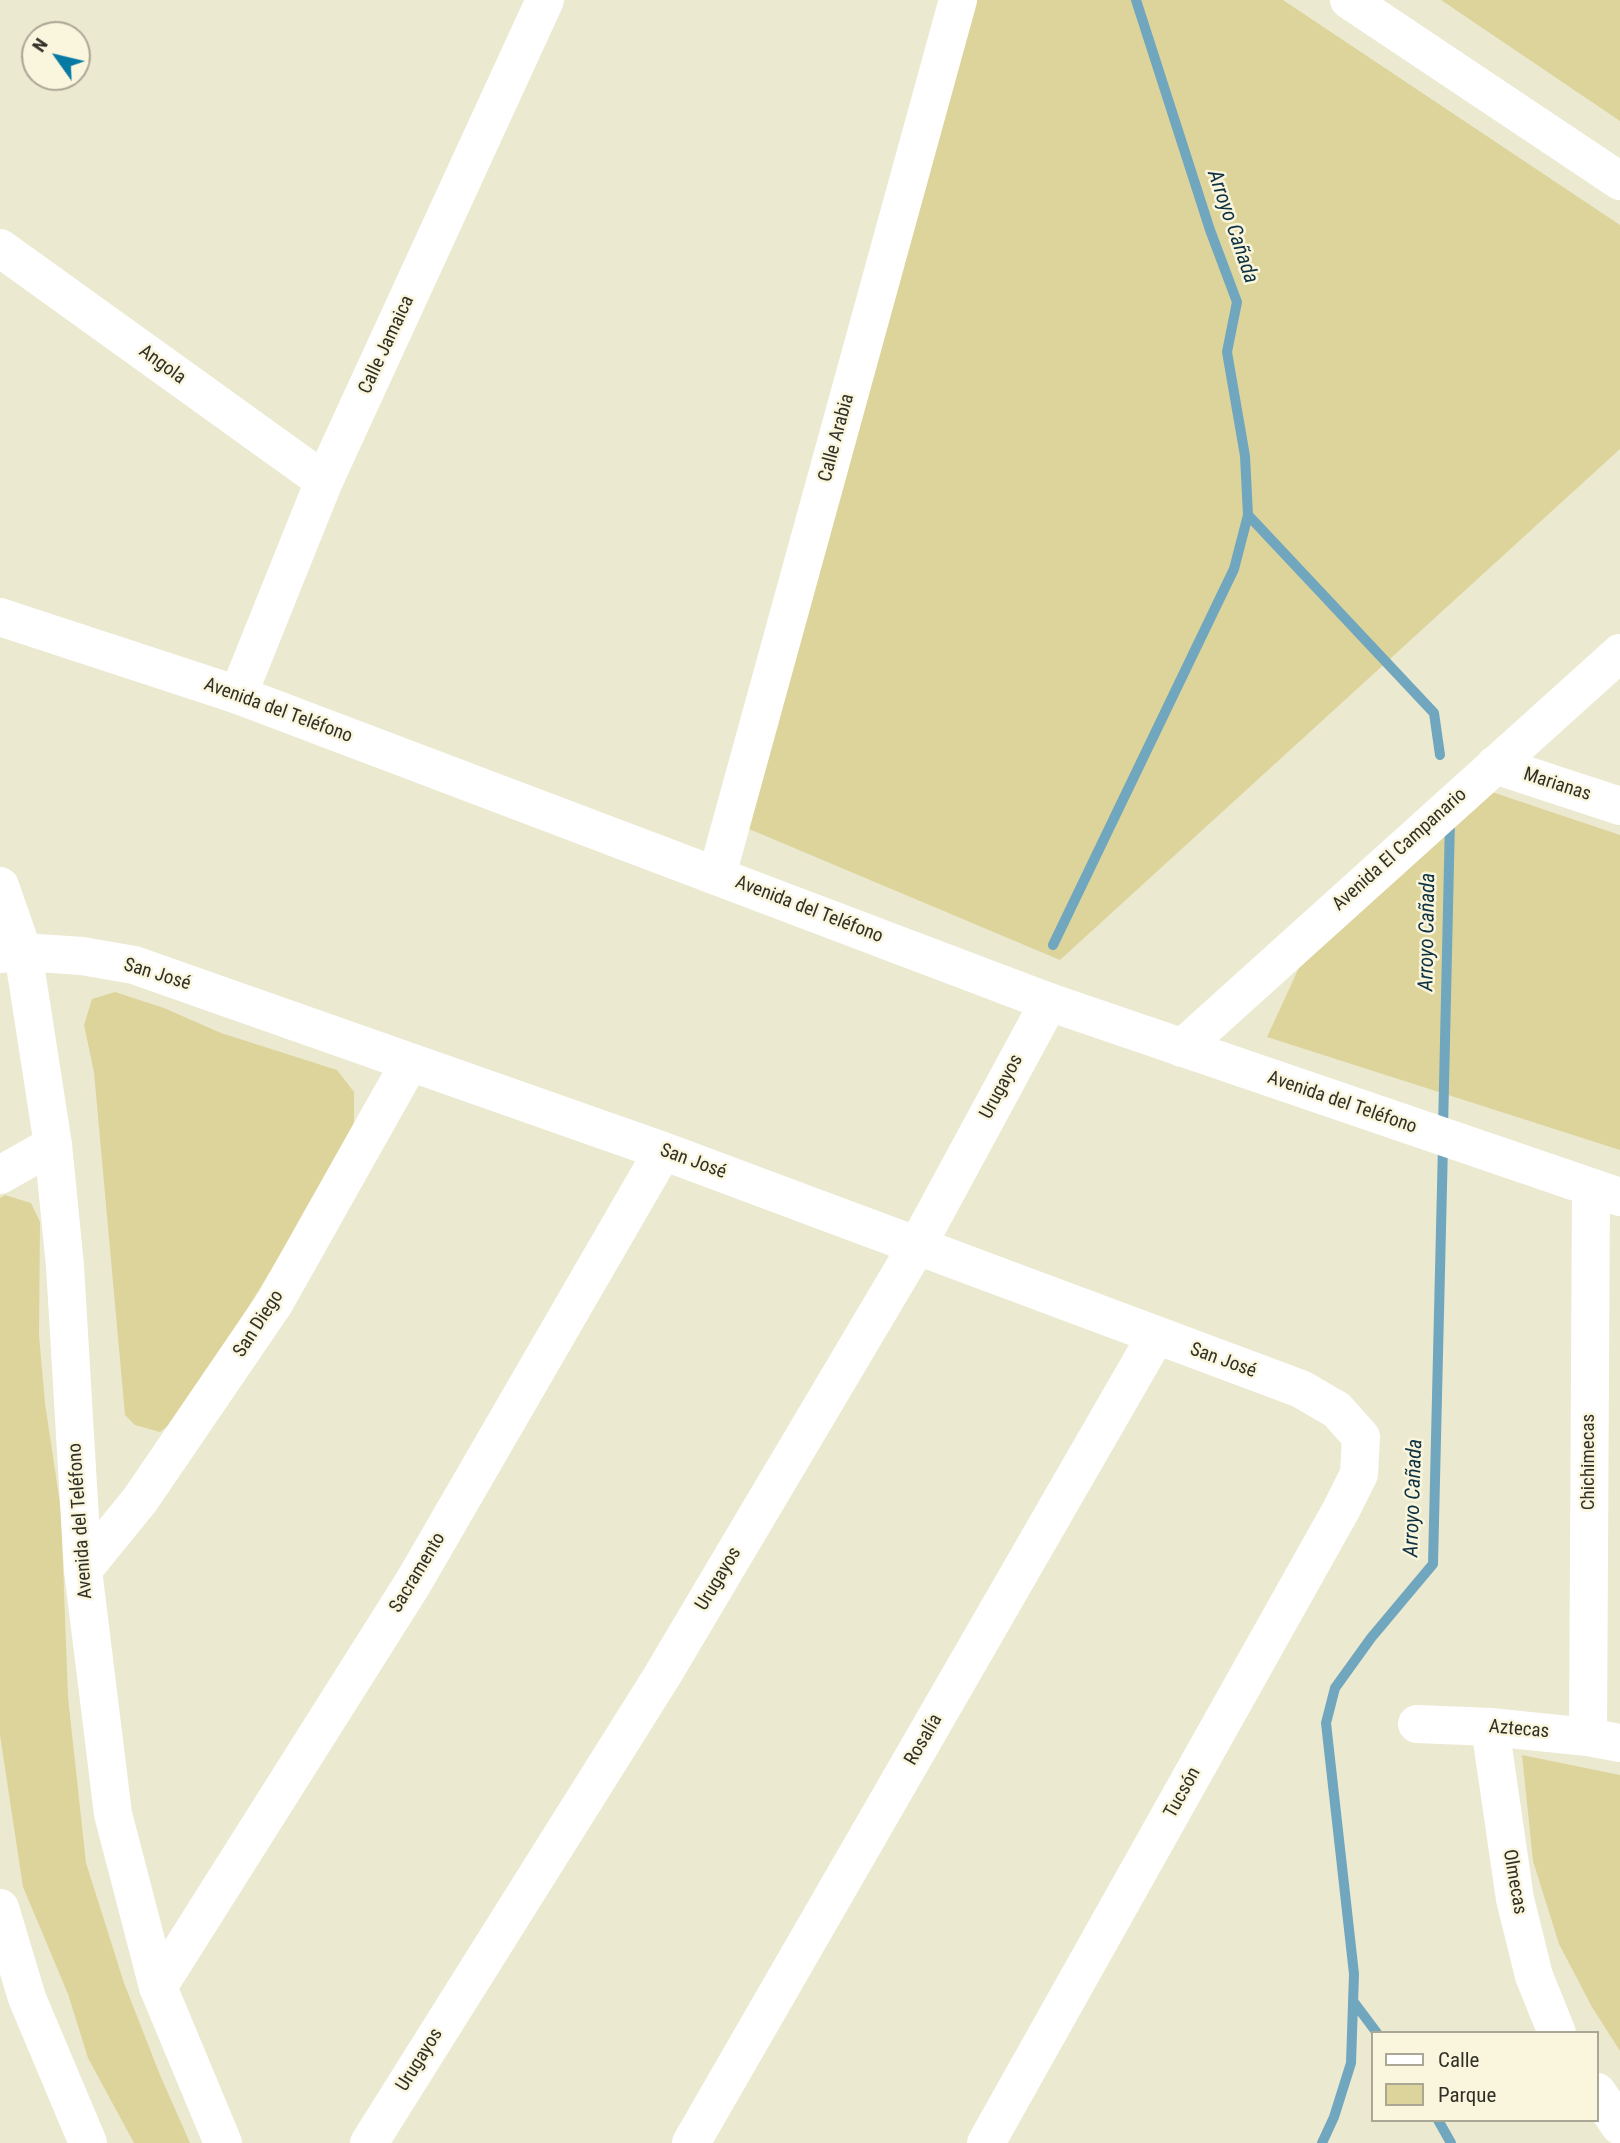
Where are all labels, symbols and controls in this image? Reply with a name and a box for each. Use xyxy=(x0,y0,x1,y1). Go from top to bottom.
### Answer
north arrow xyxy=(21,21,91,91)
text: N xyxy=(27,34,53,56)
water label: Arroyo Cañada xyxy=(1201,167,1263,287)
street label: Calle Jamaica xyxy=(354,292,420,398)
street label: Angola xyxy=(134,340,190,390)
street label: Calle Arabia xyxy=(814,392,860,484)
street label: Avenida del Teléfono xyxy=(201,674,355,748)
street label: Marianas xyxy=(1520,763,1594,807)
street label: Avenida El Campanario xyxy=(1328,784,1472,916)
street label: Avenida del Teléfono xyxy=(732,871,886,949)
water label: Arroyo Cañada xyxy=(1414,873,1442,991)
street label: San José xyxy=(121,954,193,996)
street label: Urugayos xyxy=(976,1051,1028,1123)
street label: Avenida del Teléfono xyxy=(1264,1067,1420,1139)
street label: San José xyxy=(657,1140,729,1184)
street label: San Diego xyxy=(229,1286,289,1362)
street label: San José xyxy=(1187,1339,1259,1383)
street label: Chichimecas xyxy=(1578,1414,1600,1510)
water label: Arroyo Cañada xyxy=(1399,1439,1429,1557)
street label: Avenida del Teléfono xyxy=(64,1442,98,1600)
street label: Sacramento xyxy=(385,1529,451,1617)
street label: Urugayos xyxy=(691,1543,747,1615)
street label: Rosalía xyxy=(900,1710,948,1770)
street label: Aztecas xyxy=(1488,1716,1550,1744)
street label: Tucsón xyxy=(1160,1764,1206,1822)
street label: Olmecas xyxy=(1497,1848,1531,1916)
street label: Urugayos xyxy=(392,2024,448,2096)
legend xyxy=(1372,2031,1599,2122)
text: Calle xyxy=(1438,2048,1479,2072)
text: Parque xyxy=(1438,2083,1496,2107)

